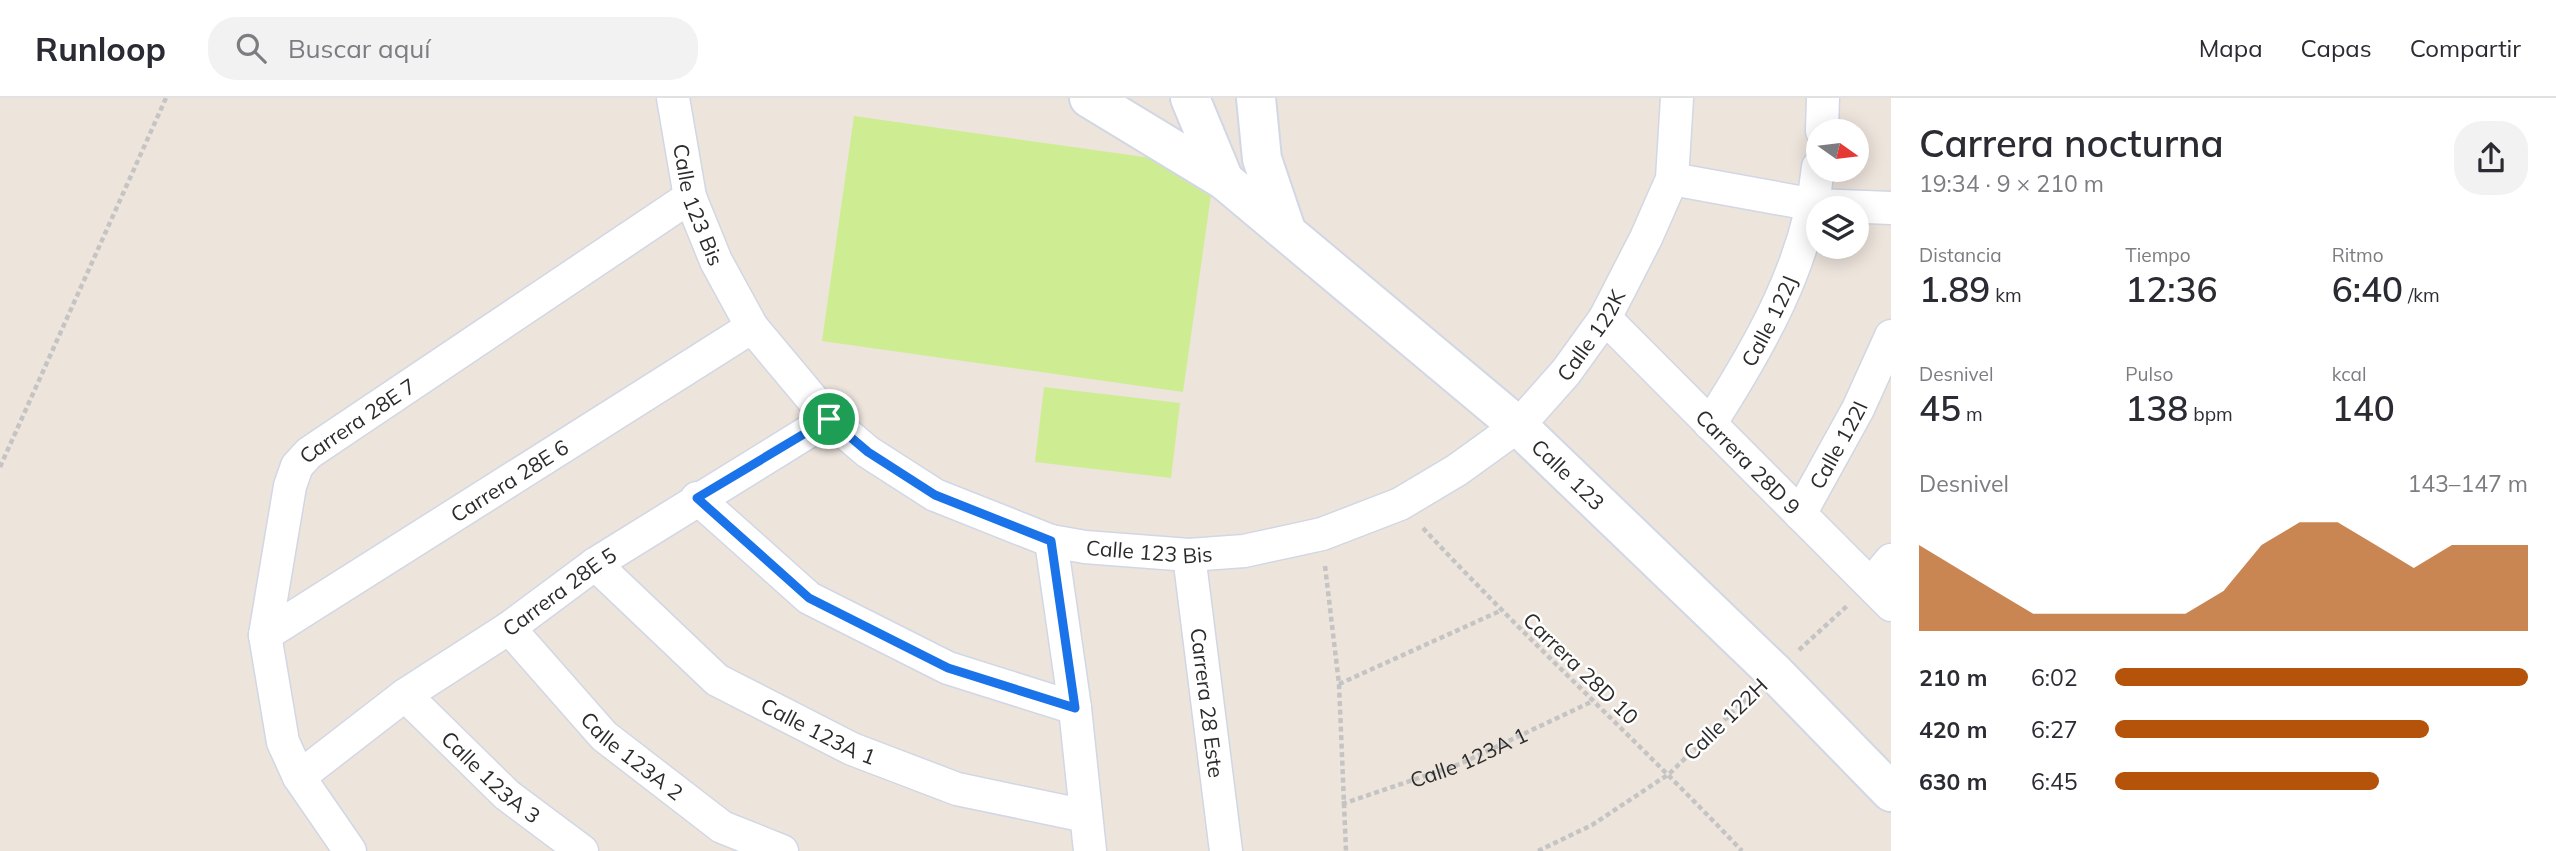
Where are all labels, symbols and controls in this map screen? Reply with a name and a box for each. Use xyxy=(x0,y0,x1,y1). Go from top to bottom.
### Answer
search box xyxy=(208,17,698,80)
text: Runloop xyxy=(35,28,166,69)
icon: search xyxy=(232,29,270,67)
text: Buscar aquí xyxy=(288,32,430,65)
text: Mapa xyxy=(2199,33,2263,63)
text: Capas xyxy=(2301,33,2372,63)
text: Compartir xyxy=(2410,33,2521,63)
north arrow xyxy=(1806,119,1869,182)
map controls xyxy=(1806,119,1869,259)
text: Carrera nocturna xyxy=(1919,119,2224,167)
button: share xyxy=(2454,121,2528,195)
street label: Calle 123 Bis xyxy=(668,142,729,269)
text: 19:34 · 9 × 210 m xyxy=(1919,169,2104,198)
button: layers xyxy=(1806,196,1869,259)
text: Distancia xyxy=(1919,243,2002,267)
text: Tiempo xyxy=(2125,243,2191,267)
text: Ritmo xyxy=(2332,243,2384,267)
text: 1.89 xyxy=(1919,267,1990,311)
text: 12:36 xyxy=(2125,267,2218,311)
text: 6:40 xyxy=(2332,267,2403,311)
street label: Calle 122J xyxy=(1735,272,1802,371)
text: km xyxy=(1990,283,2022,307)
text: /km xyxy=(2403,283,2440,307)
street label: Calle 122K xyxy=(1551,284,1631,386)
text: Desnivel xyxy=(1919,362,1993,386)
text: Pulso xyxy=(2125,362,2173,386)
text: kcal xyxy=(2332,362,2366,386)
street label: Carrera 28E 7 xyxy=(293,372,420,468)
text: 45 xyxy=(1919,386,1961,430)
text: 138 xyxy=(2125,386,2188,430)
text: 140 xyxy=(2332,386,2395,430)
pin xyxy=(799,389,859,449)
street label: Calle 122I xyxy=(1803,397,1873,494)
icon: arrive xyxy=(810,400,848,438)
text: m xyxy=(1961,402,1983,426)
text: bpm xyxy=(2188,402,2233,426)
street label: Carrera 28D 9 xyxy=(1690,404,1806,520)
street label: Calle 123 xyxy=(1526,433,1610,515)
street label: Carrera 28E 6 xyxy=(445,434,573,527)
text: Desnivel xyxy=(1919,469,2009,498)
text: 143–147 m xyxy=(2407,469,2528,498)
street label: Calle 123 Bis xyxy=(1085,534,1213,568)
street label: Carrera 28E 5 xyxy=(497,541,621,641)
street label: Carrera 28D 10 xyxy=(1518,606,1644,730)
street label: Carrera 28 Este xyxy=(1185,626,1230,779)
text: 210 m xyxy=(1919,663,1987,692)
text: 6:02 xyxy=(2031,663,2078,692)
street label: Calle 122H xyxy=(1677,672,1773,766)
street label: Calle 123A 1 xyxy=(757,692,880,770)
street label: Calle 123A 2 xyxy=(576,706,688,805)
text: 420 m xyxy=(1919,715,1987,744)
text: 6:27 xyxy=(2031,715,2078,744)
street label: Calle 123A 1 xyxy=(1407,721,1531,793)
street label: Calle 123A 3 xyxy=(436,725,546,829)
text: 630 m xyxy=(1919,767,1987,796)
text: 6:45 xyxy=(2031,767,2078,796)

